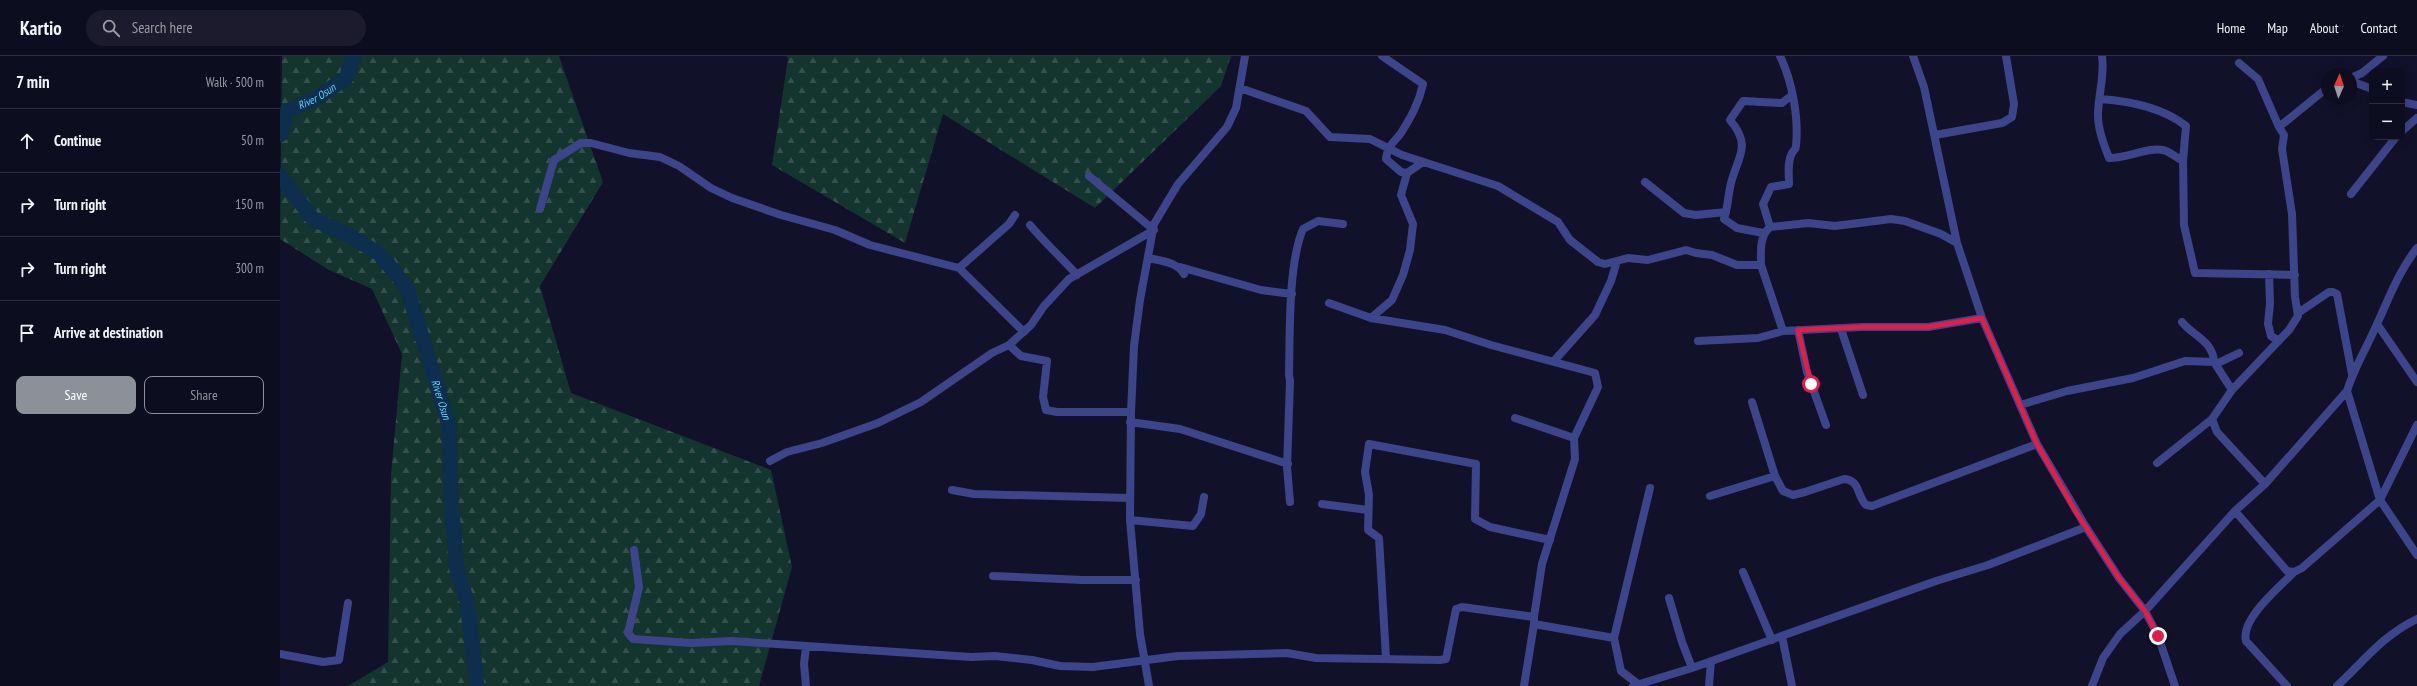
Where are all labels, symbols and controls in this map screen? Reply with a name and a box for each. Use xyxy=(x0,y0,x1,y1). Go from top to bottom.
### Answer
search box xyxy=(86,10,366,46)
text: Kartio xyxy=(20,16,62,40)
icon: search xyxy=(100,17,122,39)
text: Search here xyxy=(132,18,193,37)
text: Home xyxy=(2217,19,2245,37)
text: Map xyxy=(2267,19,2288,37)
text: About xyxy=(2310,19,2339,37)
text: Contact xyxy=(2361,19,2397,37)
north arrow xyxy=(2321,68,2357,104)
map controls xyxy=(2369,68,2405,140)
button: + xyxy=(2369,68,2405,104)
text: 7 min xyxy=(16,71,50,93)
text: Walk · 500 m xyxy=(206,74,264,91)
water label: River Osun xyxy=(295,80,339,112)
button: − xyxy=(2369,104,2405,140)
icon: ahead xyxy=(16,130,38,152)
text: Continue xyxy=(54,131,101,150)
text: 50 m xyxy=(241,132,264,149)
icon: right xyxy=(16,194,38,216)
text: Turn right xyxy=(54,195,106,214)
text: 150 m xyxy=(235,196,264,213)
icon: right xyxy=(16,258,38,280)
text: Turn right xyxy=(54,259,106,278)
text: 300 m xyxy=(235,260,264,277)
icon: arrive xyxy=(16,322,38,344)
text: Arrive at destination xyxy=(54,323,163,342)
route start xyxy=(1802,375,1820,393)
button: Save xyxy=(16,376,136,414)
button: Share xyxy=(144,376,264,414)
water label: River Osun xyxy=(428,378,454,422)
route end xyxy=(2149,627,2167,645)

